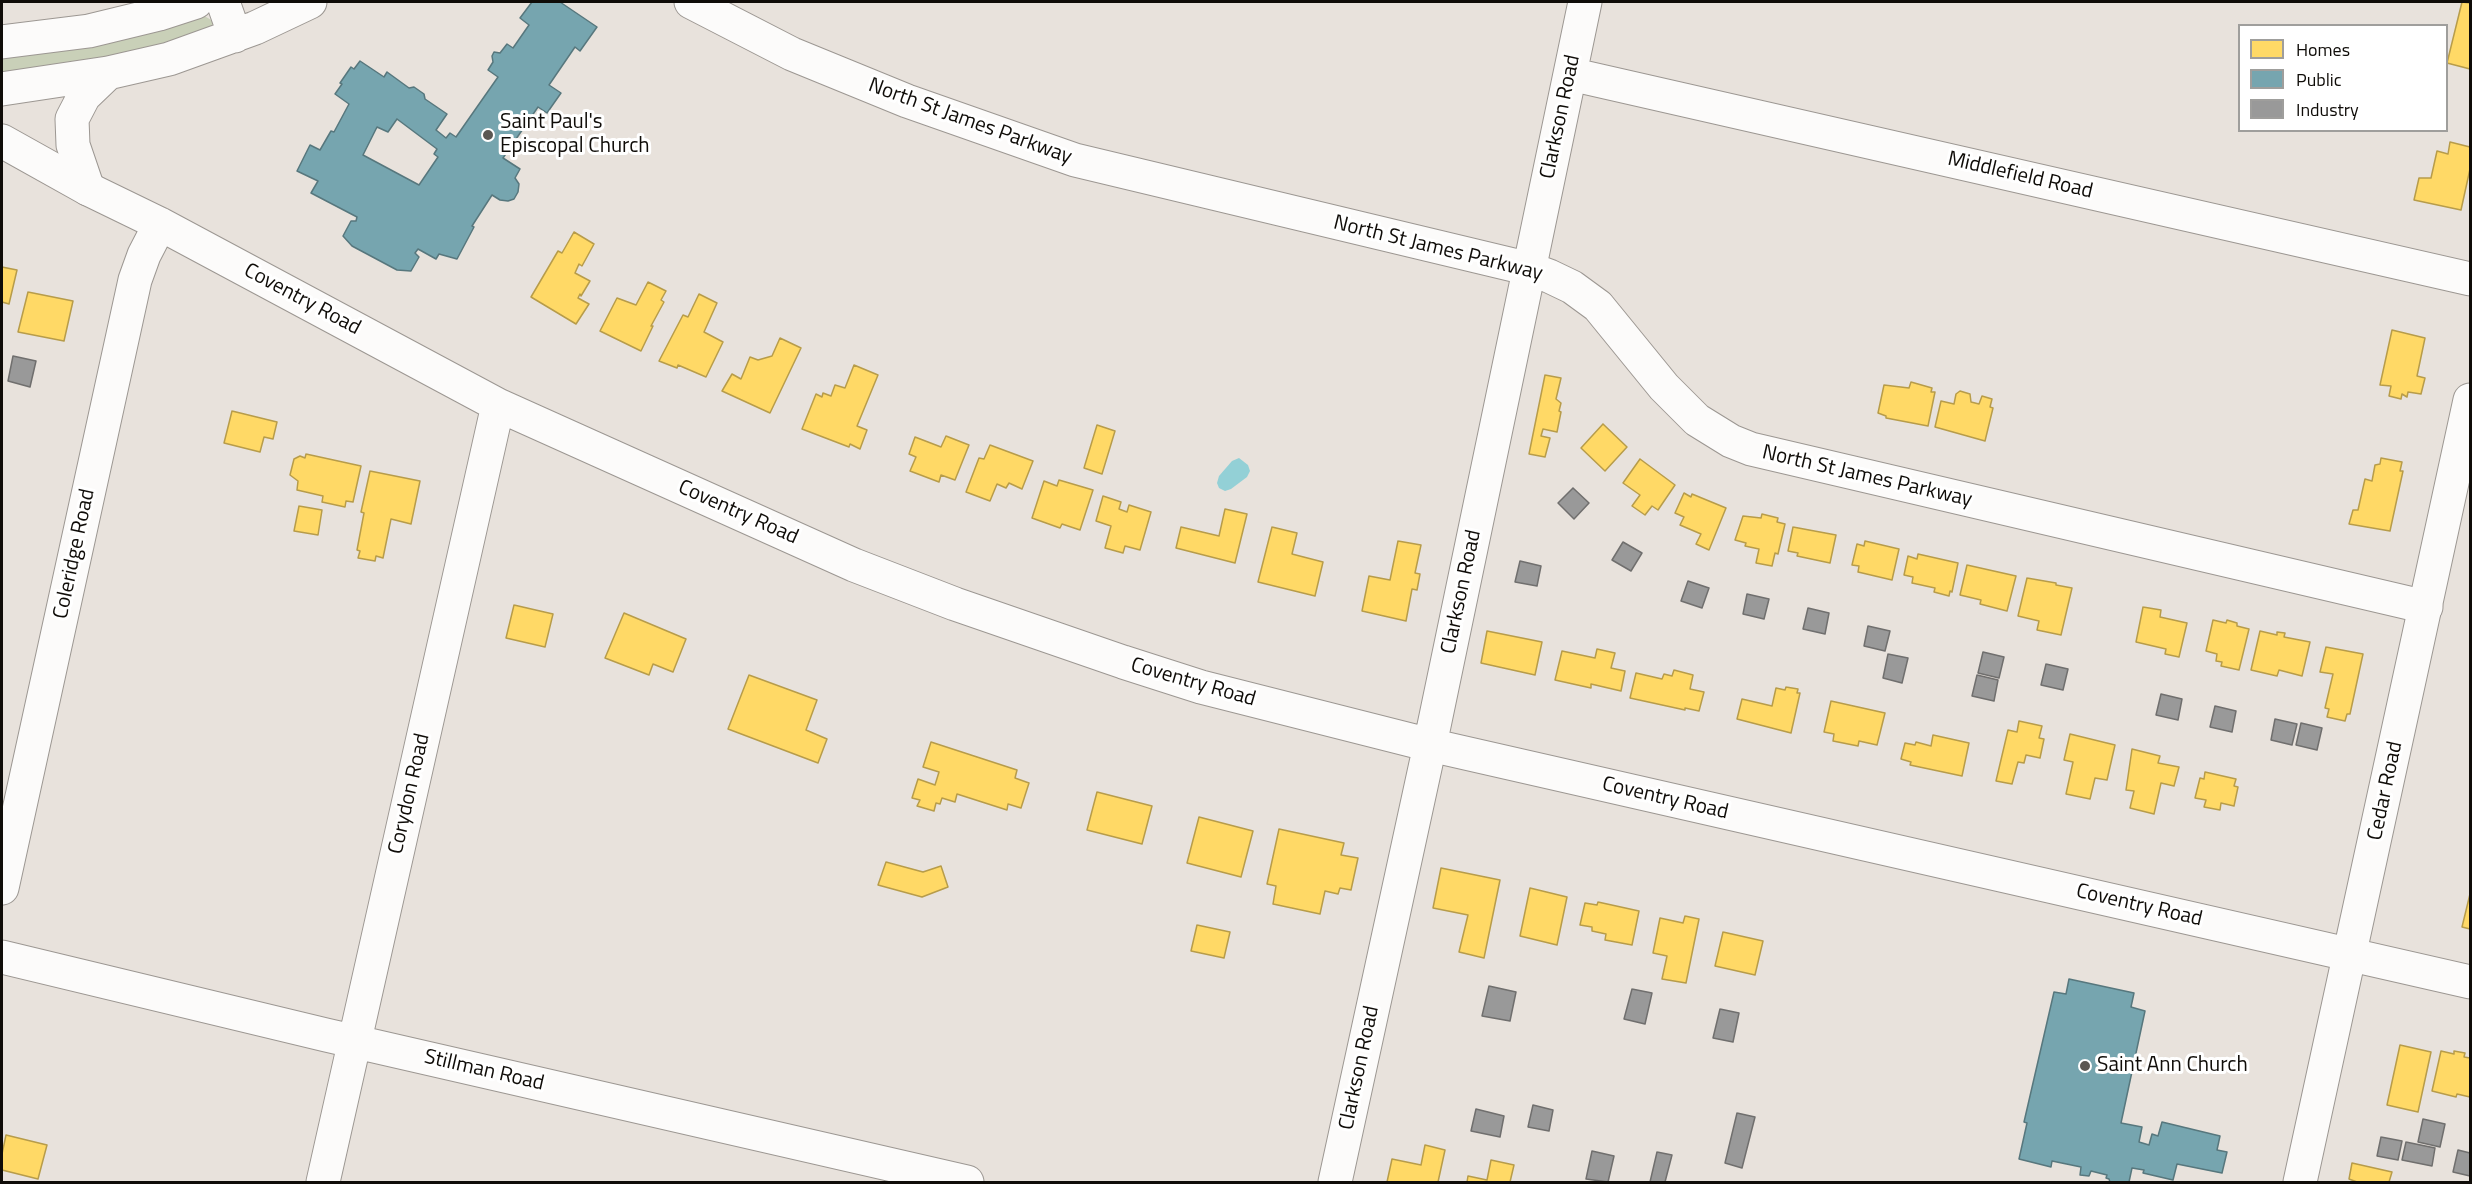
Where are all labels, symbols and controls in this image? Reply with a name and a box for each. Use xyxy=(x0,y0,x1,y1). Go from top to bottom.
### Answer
legend xyxy=(2238,24,2448,132)
text: Homes xyxy=(2296,36,2350,63)
street label: Clarkson Road xyxy=(1536,53,1586,181)
text: Public xyxy=(2296,66,2342,93)
street label: North St James Parkway xyxy=(865,73,1075,171)
text: Industry xyxy=(2296,96,2359,123)
place label: Saint Paul's Episcopal Church xyxy=(500,110,650,160)
marker: Saint Paul's Episcopal Church xyxy=(481,128,495,142)
street label: Middlefield Road xyxy=(1945,147,2095,205)
street label: North St James Parkway xyxy=(1331,211,1545,287)
street label: Coventry Road xyxy=(239,259,365,341)
street label: North St James Parkway xyxy=(1760,441,1974,513)
street label: Coventry Road xyxy=(674,475,802,551)
street label: Coleridge Road xyxy=(49,487,101,621)
street label: Clarkson Road xyxy=(1437,528,1487,656)
street label: Coventry Road xyxy=(1128,653,1258,713)
street label: Corydon Road xyxy=(384,731,436,857)
street label: Cedar Road xyxy=(2363,739,2409,843)
street label: Coventry Road xyxy=(1599,772,1731,826)
street label: Coventry Road xyxy=(2073,879,2205,933)
street label: Clarkson Road xyxy=(1335,1004,1385,1132)
street label: Stillman Road xyxy=(422,1045,546,1097)
place label: Saint Ann Church xyxy=(2097,1053,2248,1079)
marker: Saint Ann Church xyxy=(2078,1059,2092,1073)

